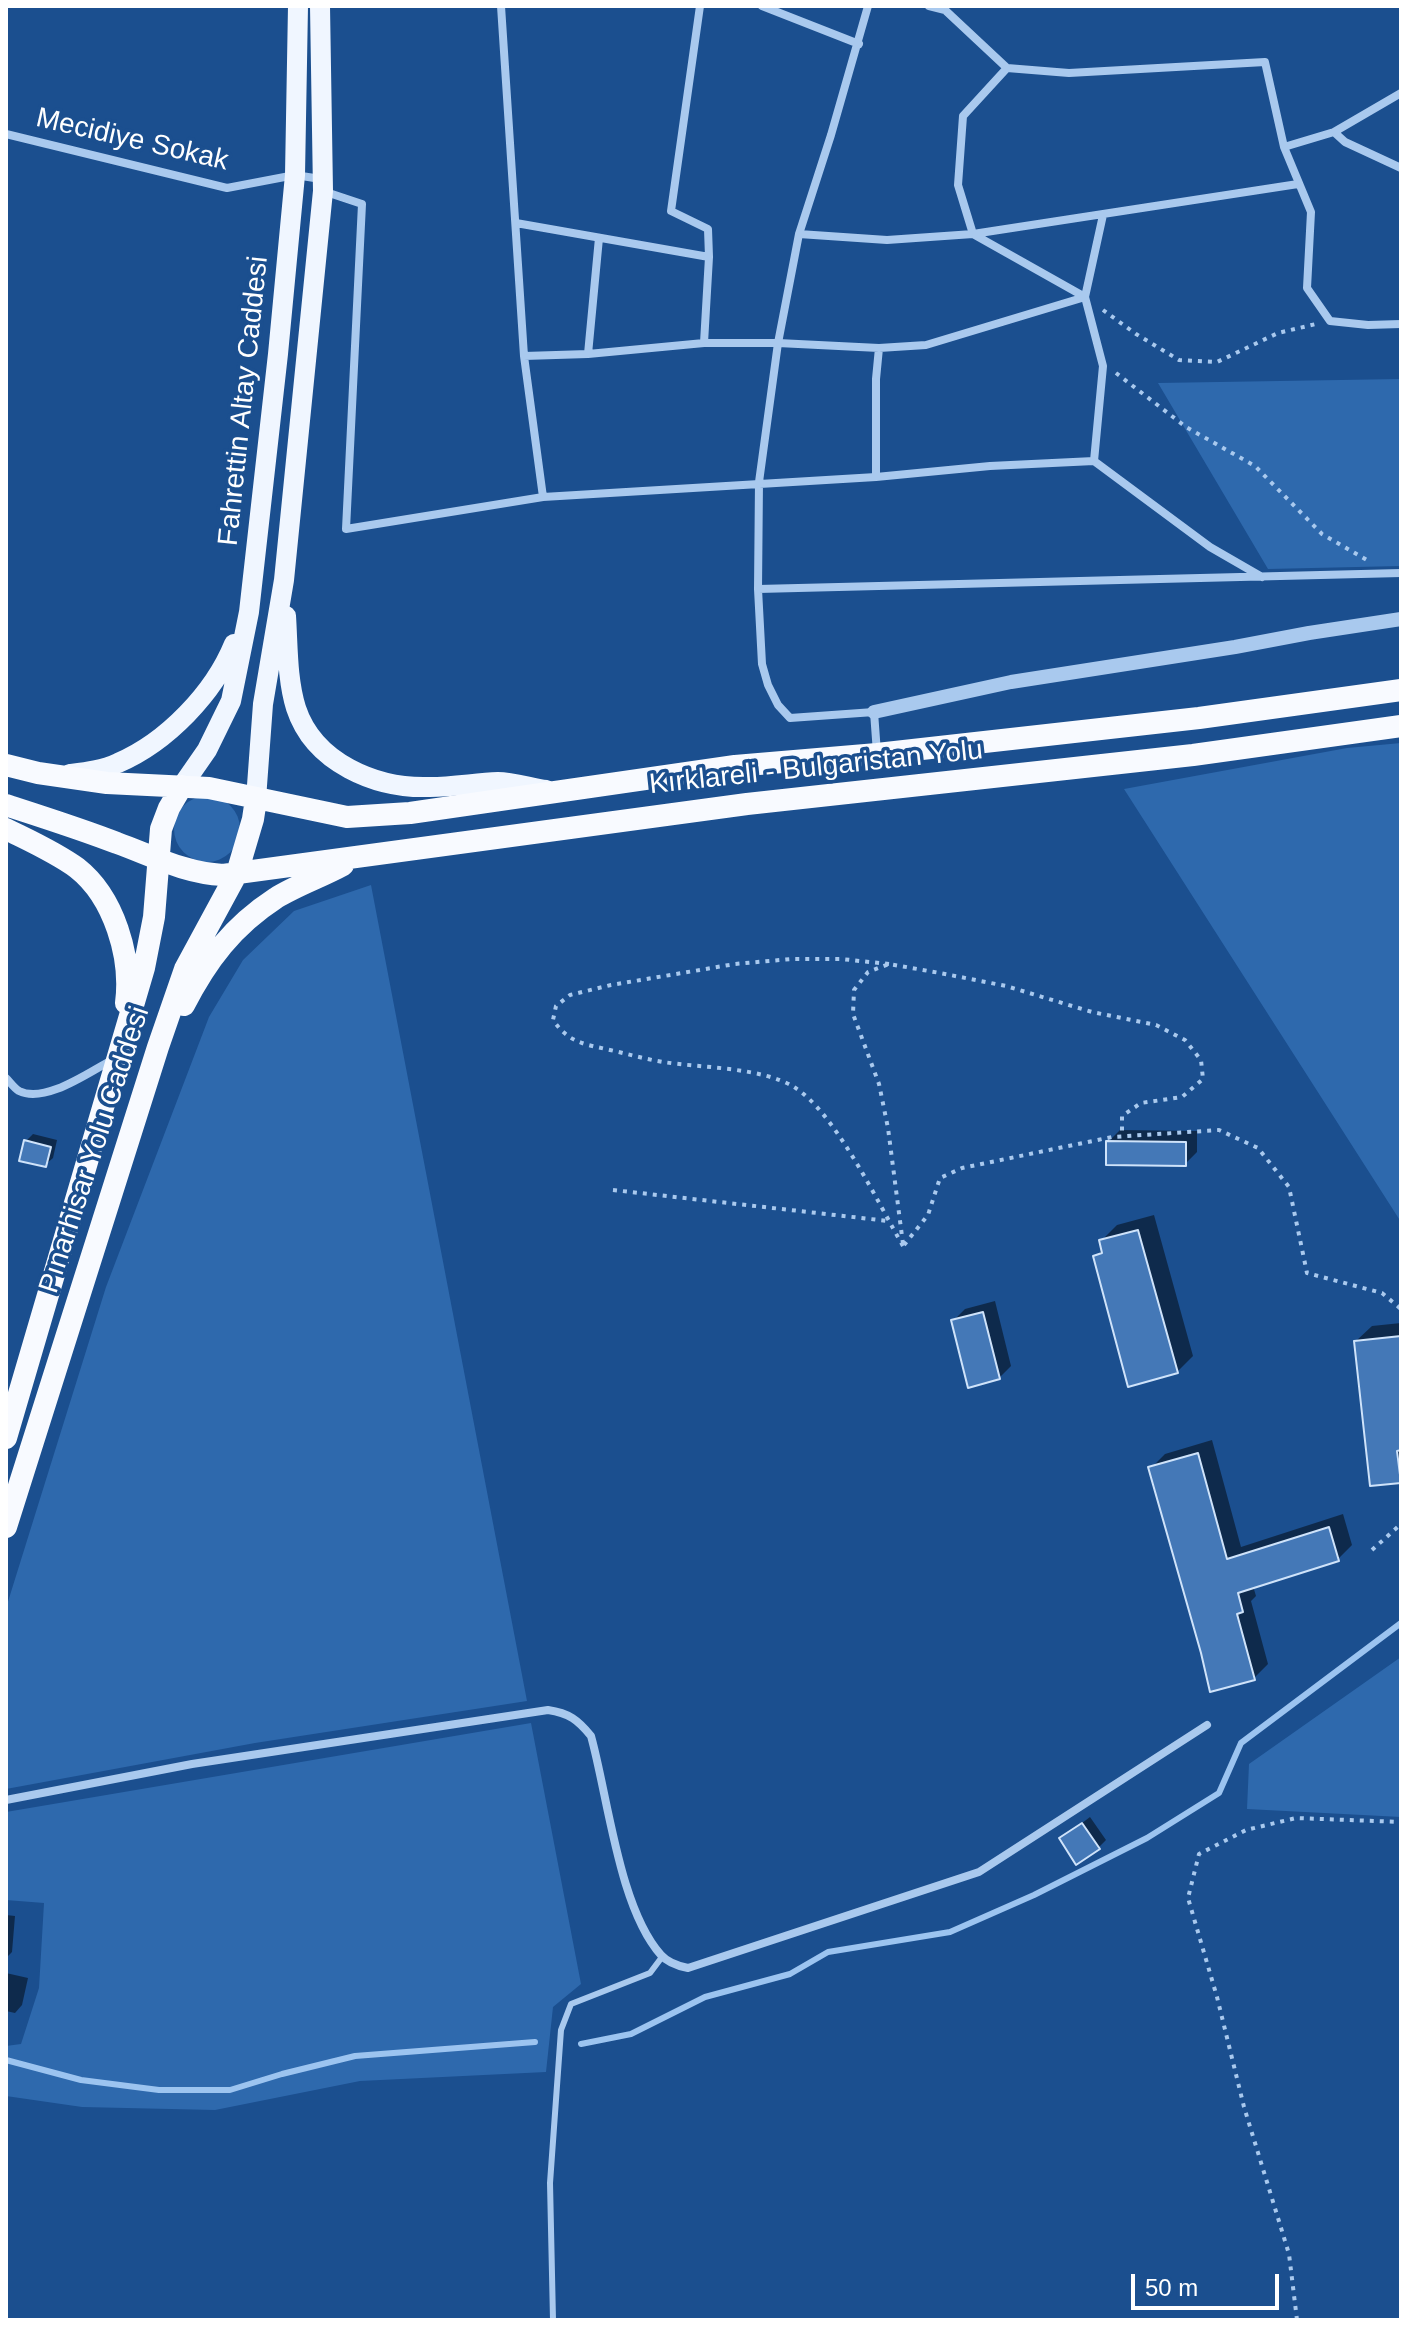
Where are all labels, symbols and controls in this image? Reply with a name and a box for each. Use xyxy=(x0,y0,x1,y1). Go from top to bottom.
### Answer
street label: Mecidiye Sokak xyxy=(33,102,231,178)
street label: Fahrettin Altay Caddesi xyxy=(212,255,276,547)
street label: Kırklareli - Bulgaristan Yolu xyxy=(648,734,984,802)
street label: Pınarhisar Yolu Caddesi xyxy=(33,1002,157,1298)
scale bar xyxy=(1135,2258,1283,2308)
text: 50 m xyxy=(1145,2274,1198,2301)

